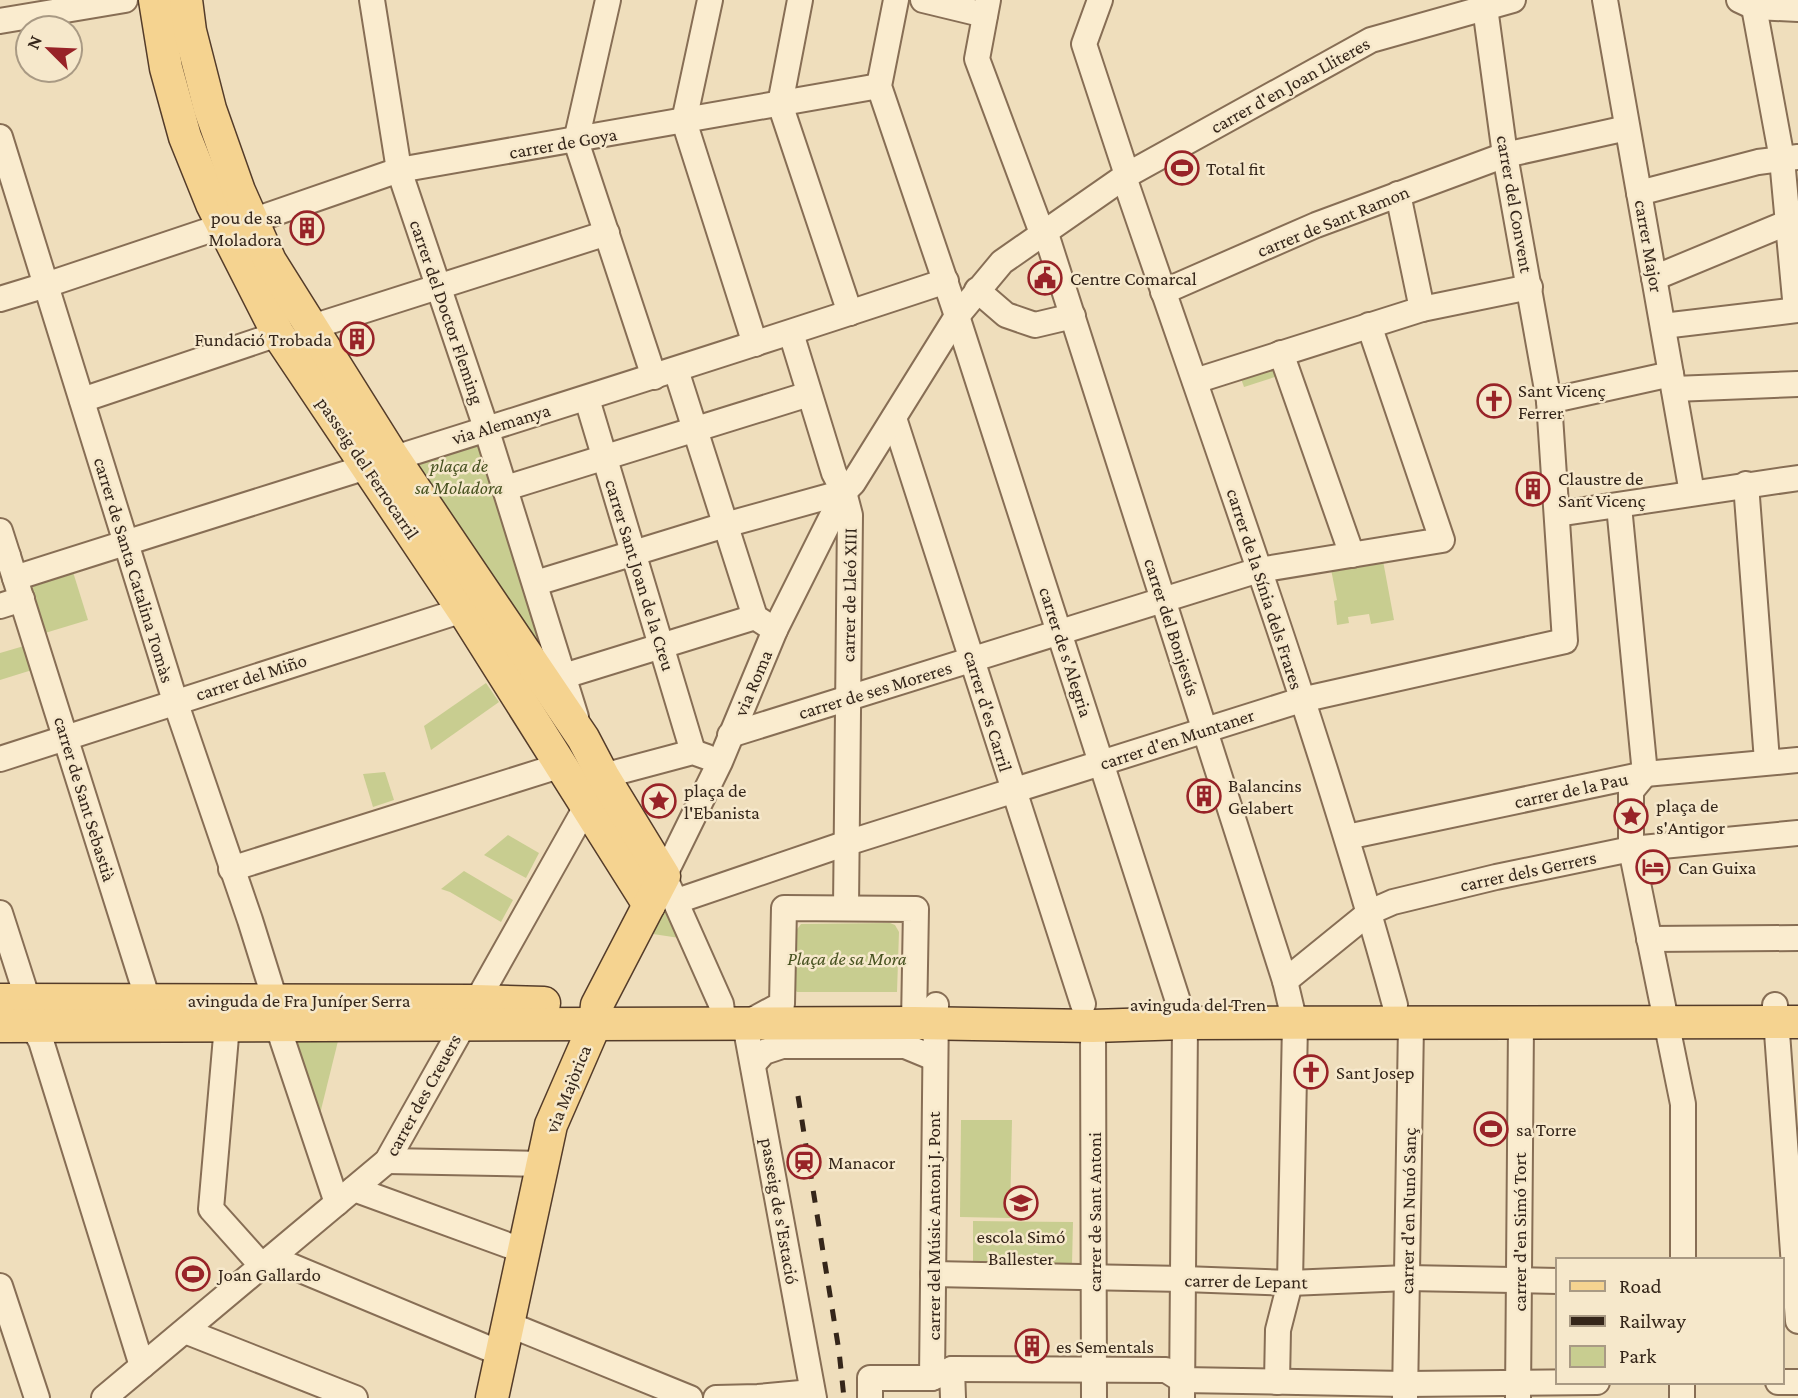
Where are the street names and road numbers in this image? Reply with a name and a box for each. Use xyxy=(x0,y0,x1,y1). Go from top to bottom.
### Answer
street label: carrer d'en Joan Lliteres xyxy=(1207,33,1373,137)
street label: carrer de Goya xyxy=(507,123,619,163)
street label: carrer del Convent xyxy=(1493,133,1538,275)
street label: carrer de Sant Ramon xyxy=(1254,181,1412,261)
street label: carrer Major xyxy=(1630,198,1668,294)
street label: carrer del Doctor Fleming xyxy=(406,217,488,407)
street label: passeig del Ferrocarril xyxy=(313,393,423,543)
street label: via Alemanya xyxy=(448,399,553,449)
street label: carrer de Santa Catalina Tomàs xyxy=(90,455,178,685)
street label: carrer Sant Joan de la Creu xyxy=(601,477,679,673)
street label: carrer de la Sínia dels Frares xyxy=(1223,486,1307,692)
street label: carrer de Lleó XIII xyxy=(837,528,861,662)
street label: carrer del Bonjesús xyxy=(1139,556,1204,699)
street label: carrer de s'Alegria xyxy=(1035,584,1097,720)
street label: via Roma xyxy=(729,647,776,720)
street label: carrer d'es Carril xyxy=(960,648,1016,774)
street label: carrer del Miño xyxy=(193,649,309,705)
street label: carrer de ses Moreres xyxy=(796,657,954,723)
street label: carrer d'en Muntaner xyxy=(1097,704,1257,774)
street label: carrer de Sant Sebastià xyxy=(50,714,120,884)
street label: carrer de la Pau xyxy=(1512,768,1630,812)
street label: carrer dels Gerrers xyxy=(1458,846,1598,896)
street label: avinguda de Fra Juníper Serra xyxy=(188,990,411,1011)
street label: avinguda del Tren xyxy=(1130,994,1266,1015)
street label: carrer des Creuers xyxy=(381,1030,465,1160)
street label: via Majòrica xyxy=(540,1042,596,1137)
street label: carrer del Músic Antoni J. Pont xyxy=(923,1111,944,1340)
street label: carrer d'en Nunó Sanç xyxy=(1396,1128,1420,1294)
street label: carrer de Sant Antoni xyxy=(1084,1132,1105,1292)
street label: passeig de s'Estació xyxy=(757,1136,803,1286)
street label: carrer d'en Simó Tort xyxy=(1509,1152,1530,1312)
street label: carrer de Lepant xyxy=(1184,1269,1309,1293)

